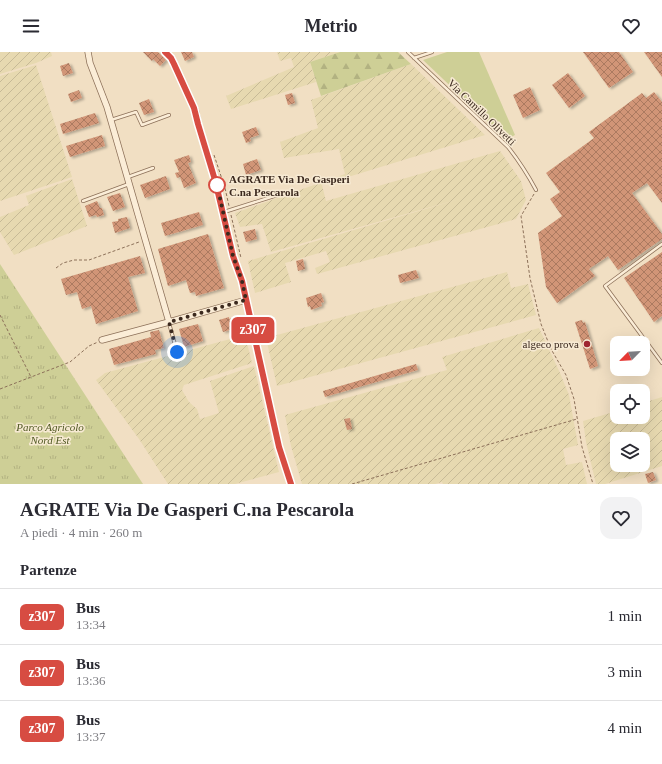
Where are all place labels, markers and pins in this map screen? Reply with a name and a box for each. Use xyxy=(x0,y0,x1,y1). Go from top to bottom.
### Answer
place label: AGRATE Via De Gasperi C.na Pescarola xyxy=(229,173,350,198)
marker: AGRATE Via De Gasperi C.na Pescarola xyxy=(208,176,226,194)
place label: algeco prova xyxy=(523,338,579,350)
marker: algeco prova xyxy=(582,339,592,349)

